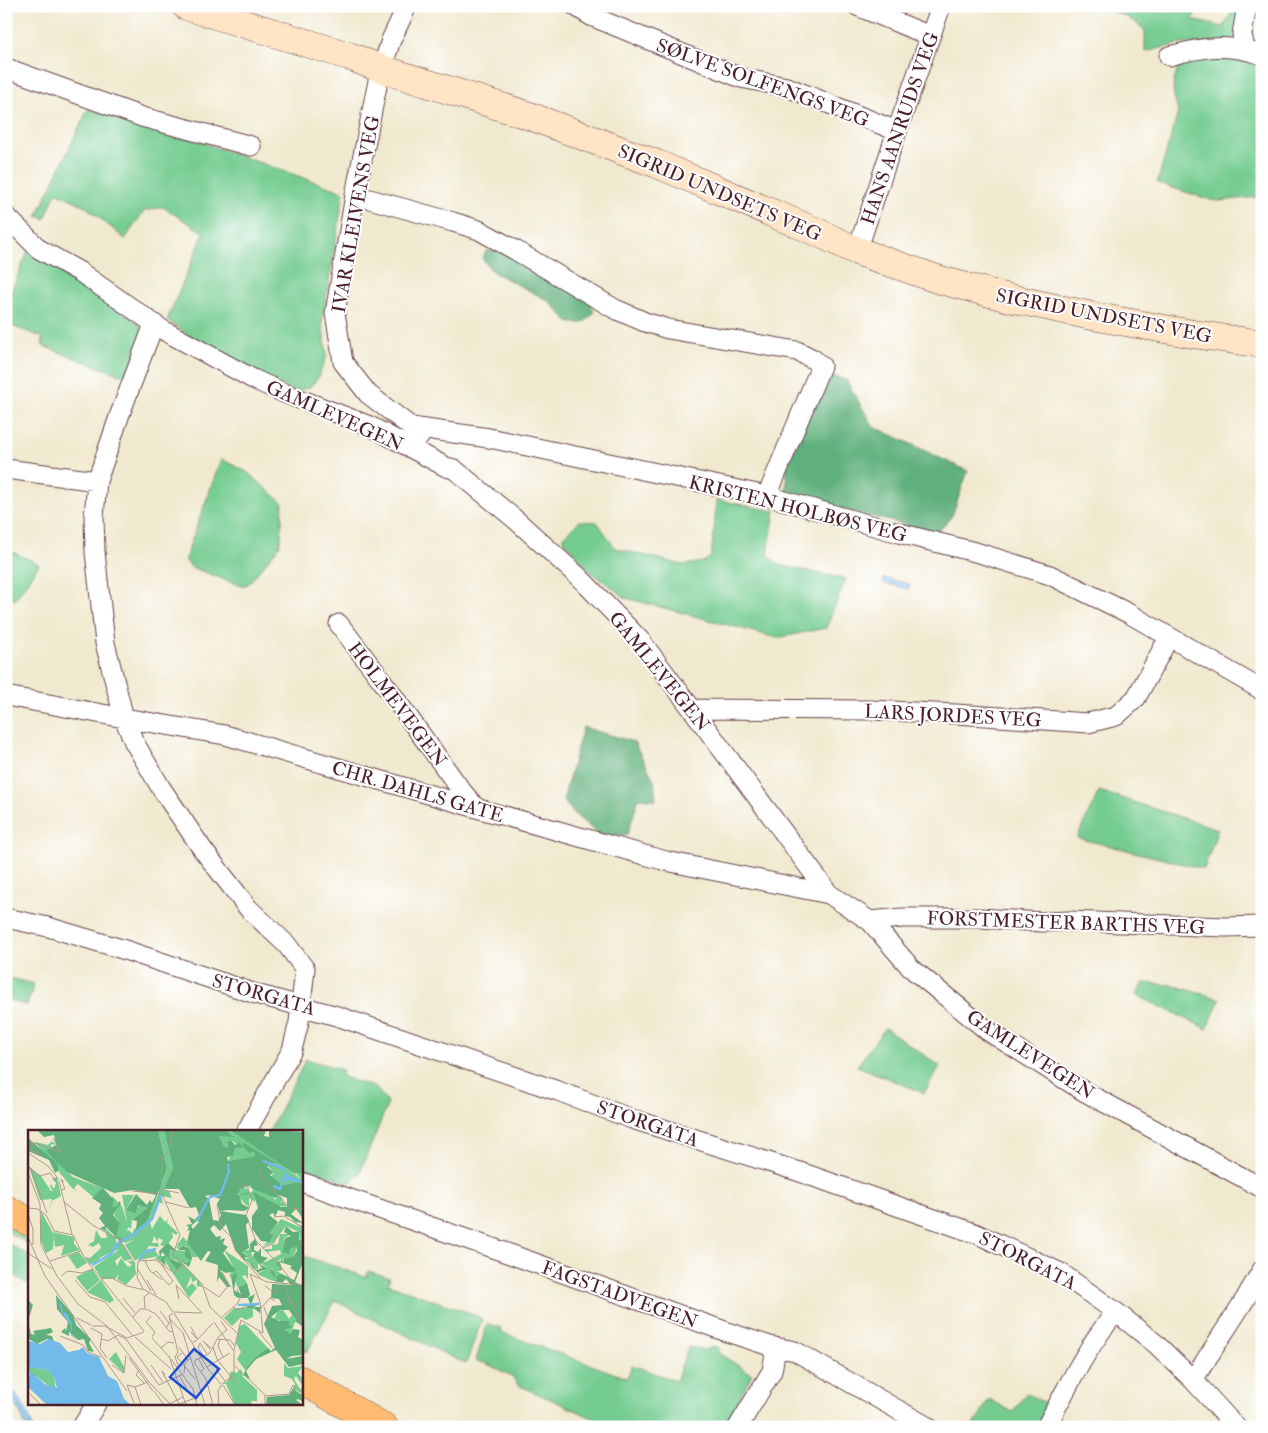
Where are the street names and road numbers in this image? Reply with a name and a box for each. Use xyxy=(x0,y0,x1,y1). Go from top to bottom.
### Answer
street label: HANS AANRUDS VEG xyxy=(856,29,944,228)
street label: SØLVE SOLFENGS VEG xyxy=(653,33,872,133)
street label: IVAR KLEIVENS VEG xyxy=(327,114,385,315)
street label: SIGRID UNDSETS VEG xyxy=(614,139,825,247)
street label: SIGRID UNDSETS VEG xyxy=(994,283,1214,349)
street label: GAMLEVEGEN xyxy=(262,375,407,457)
street label: KRISTEN HOLBØS VEG xyxy=(686,470,909,548)
street label: GAMLEVEGEN xyxy=(604,607,715,736)
street label: HOLMEVEGEN xyxy=(342,637,452,772)
street label: LARS JORDES VEG xyxy=(864,699,1042,733)
street label: CHR. DAHLS GATE xyxy=(329,756,507,828)
street label: FORSTMESTER BARTHS VEG xyxy=(926,906,1206,940)
street label: STORGATA xyxy=(209,969,318,1021)
street label: GAMLEVEGEN xyxy=(962,1005,1099,1105)
street label: STORGATA xyxy=(594,1095,702,1153)
street label: STORGATA xyxy=(975,1226,1080,1296)
street label: FAGSTADVEGEN xyxy=(539,1256,701,1334)

